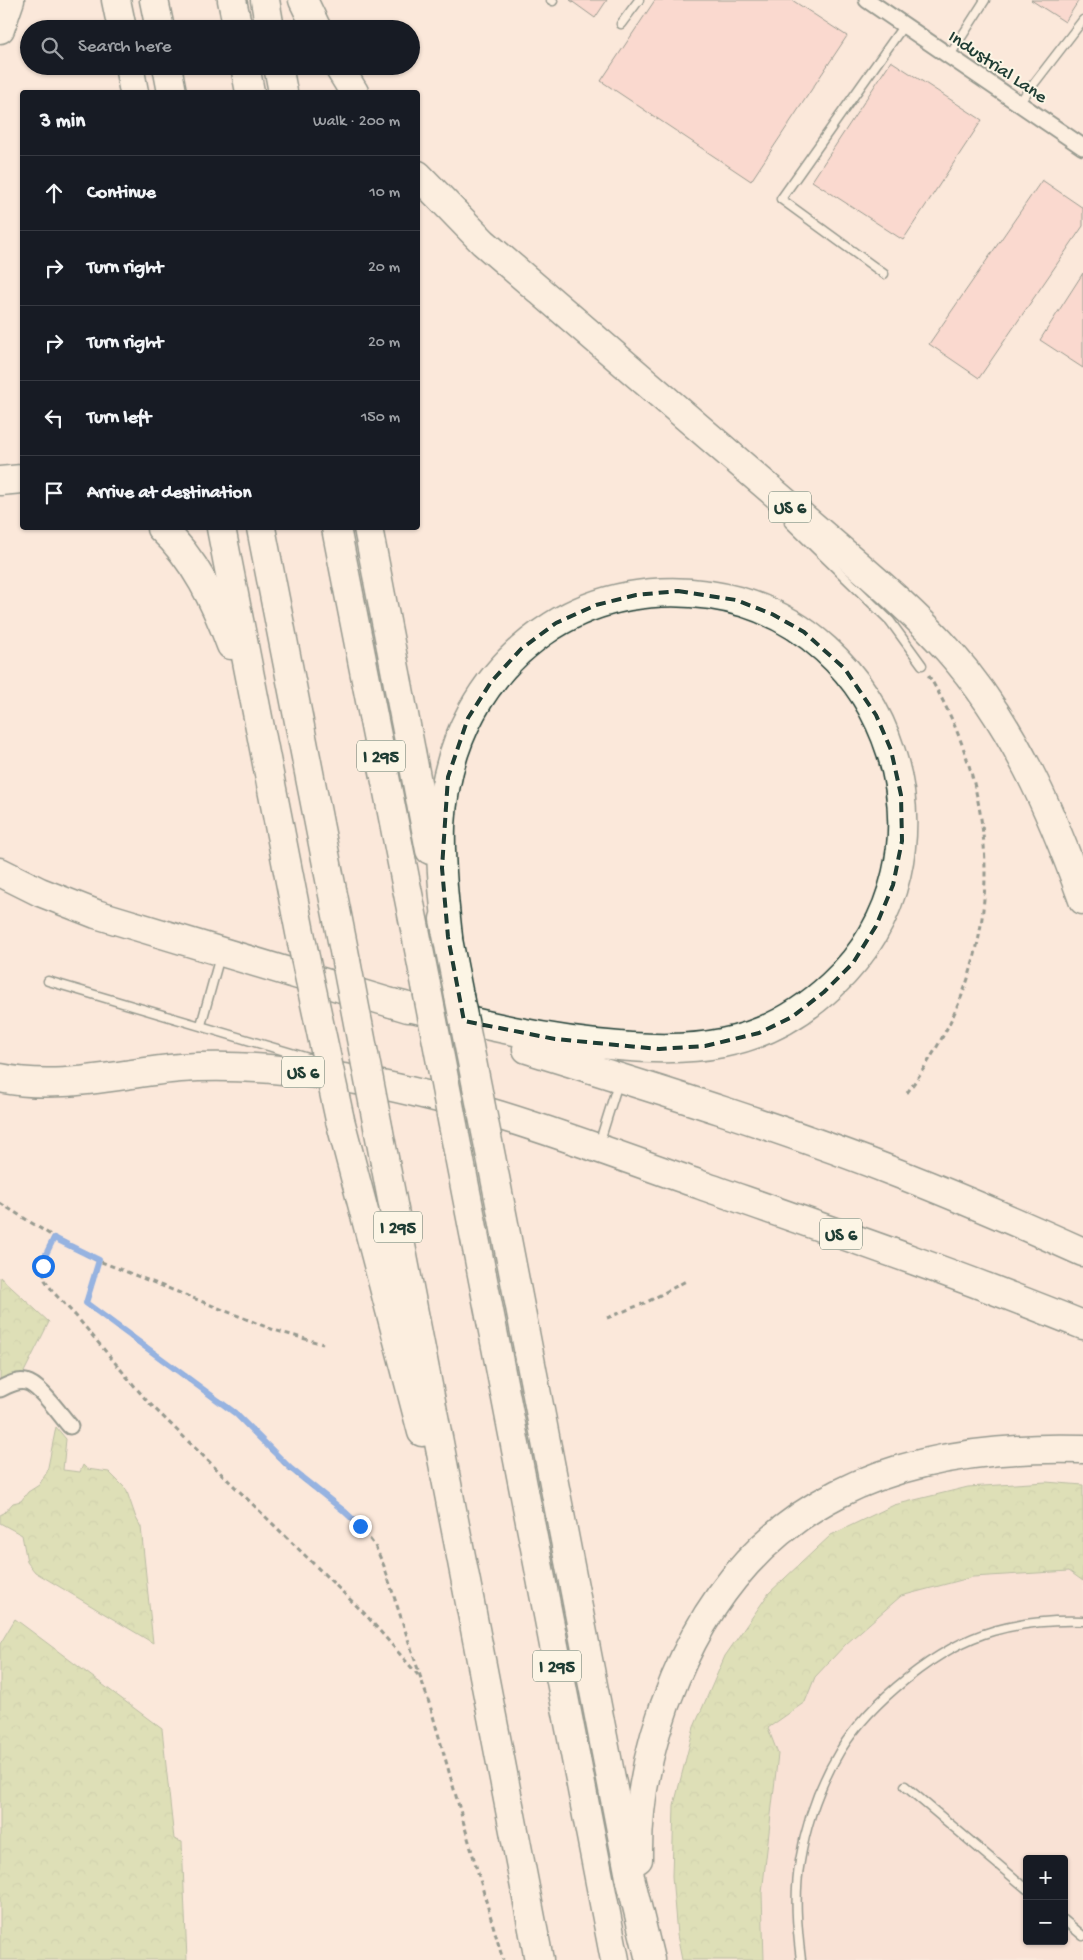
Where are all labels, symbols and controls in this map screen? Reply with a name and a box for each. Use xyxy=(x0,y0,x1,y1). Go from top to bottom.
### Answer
search box xyxy=(20,20,420,75)
street label: Industrial Lane xyxy=(943,26,1051,110)
icon: search xyxy=(38,34,66,62)
text: Search here xyxy=(78,36,172,59)
text: 3 min xyxy=(40,110,85,135)
text: Walk · 200 m xyxy=(313,113,400,132)
icon: ahead xyxy=(40,179,68,207)
text: Continue xyxy=(87,182,156,205)
text: 10 m xyxy=(369,184,400,203)
icon: right xyxy=(40,254,68,282)
text: Turn right xyxy=(87,257,163,280)
text: 20 m xyxy=(368,259,400,278)
icon: right xyxy=(40,329,68,357)
text: Turn right xyxy=(87,332,163,355)
text: 20 m xyxy=(368,334,400,353)
icon: left xyxy=(40,404,68,432)
text: Turn left xyxy=(87,407,151,430)
text: 150 m xyxy=(361,409,400,428)
icon: arrive xyxy=(40,479,68,507)
text: Arrive at destination xyxy=(87,482,251,505)
road number: US 6 xyxy=(769,492,811,522)
road number: I 295 xyxy=(357,740,405,771)
road number: US 6 xyxy=(282,1056,324,1088)
road number: I 295 xyxy=(374,1212,422,1242)
road number: US 6 xyxy=(820,1218,862,1250)
route start xyxy=(32,1255,55,1278)
route end xyxy=(349,1515,372,1538)
road number: I 295 xyxy=(533,1650,581,1682)
map controls xyxy=(1023,1855,1068,1945)
button: + xyxy=(1023,1855,1068,1900)
button: − xyxy=(1023,1900,1068,1945)

